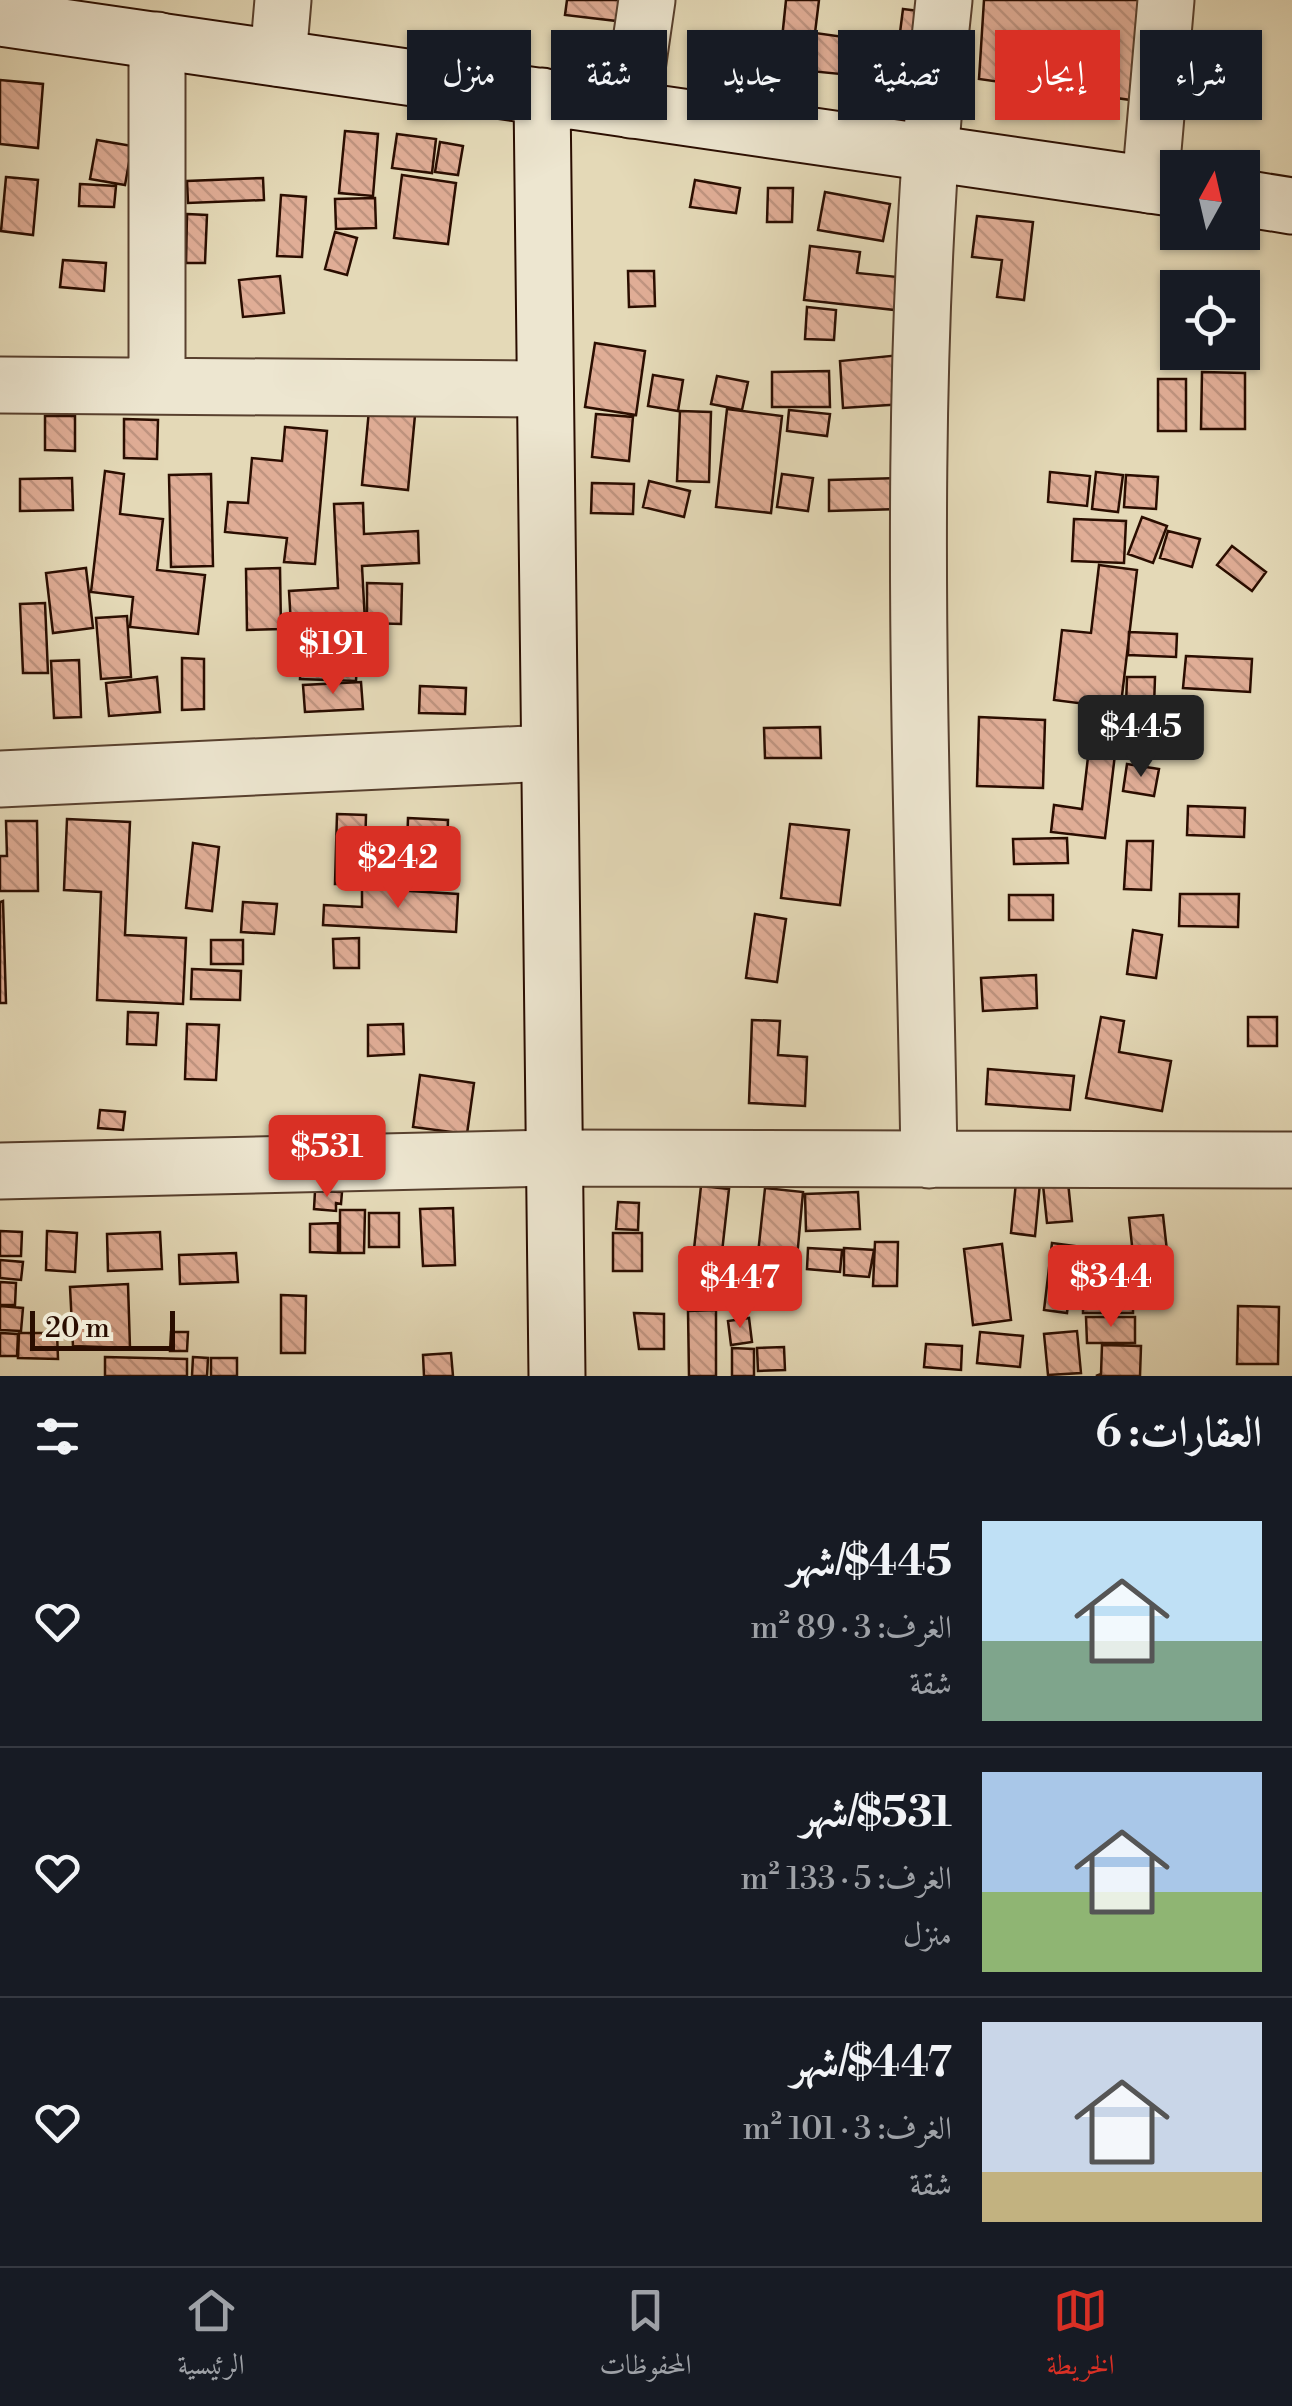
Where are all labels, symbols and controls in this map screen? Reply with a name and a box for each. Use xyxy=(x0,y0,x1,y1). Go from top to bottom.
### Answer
chip: منزل xyxy=(407,30,531,120)
chip: شقة xyxy=(551,30,667,120)
chip: جديد xyxy=(687,30,818,120)
chip: تصفية xyxy=(838,30,975,120)
chip: إيجار xyxy=(995,30,1120,120)
chip: شراء xyxy=(1140,30,1262,120)
north arrow xyxy=(1160,150,1260,250)
map controls xyxy=(1160,150,1260,370)
button: locate xyxy=(1160,270,1260,370)
pin: $191 xyxy=(274,612,392,697)
text: $191 xyxy=(299,624,367,664)
pin: $445 xyxy=(1082,695,1200,780)
text: $445 xyxy=(1100,707,1182,747)
pin: $242 xyxy=(339,826,457,911)
text: $242 xyxy=(358,838,438,878)
pin: $531 xyxy=(268,1115,386,1200)
text: $531 xyxy=(291,1127,363,1167)
pin: $344 xyxy=(1052,1245,1170,1330)
pin: $447 xyxy=(681,1246,799,1331)
text: $344 xyxy=(1070,1257,1152,1297)
text: $447 xyxy=(700,1258,780,1298)
scale bar xyxy=(30,1306,175,1350)
text: 20 m xyxy=(45,1311,110,1346)
text: العقارات: 6 xyxy=(1095,1407,1262,1460)
icon: filters xyxy=(30,1409,85,1464)
text: $445/شهر xyxy=(788,1536,952,1589)
icon: home xyxy=(1062,1561,1182,1681)
icon: heart xyxy=(30,1594,85,1649)
text: الغرف: 3 · 89 m² xyxy=(750,1608,952,1648)
text: شقة xyxy=(910,1664,952,1704)
text: $531/شهر xyxy=(800,1787,952,1840)
icon: home xyxy=(1062,1812,1182,1932)
icon: heart xyxy=(30,1845,85,1900)
text: الغرف: 5 · 133 m² xyxy=(740,1859,952,1899)
text: منزل xyxy=(903,1915,952,1955)
text: $447/شهر xyxy=(791,2037,952,2090)
icon: home xyxy=(1062,2062,1182,2182)
icon: heart xyxy=(30,2095,85,2150)
text: الغرف: 3 · 101 m² xyxy=(743,2109,952,2149)
text: شقة xyxy=(910,2165,952,2205)
tab: الرئيسية xyxy=(177,2283,245,2392)
tab: المحفوظات xyxy=(599,2283,692,2392)
tab: الخريطة xyxy=(1046,2283,1115,2392)

